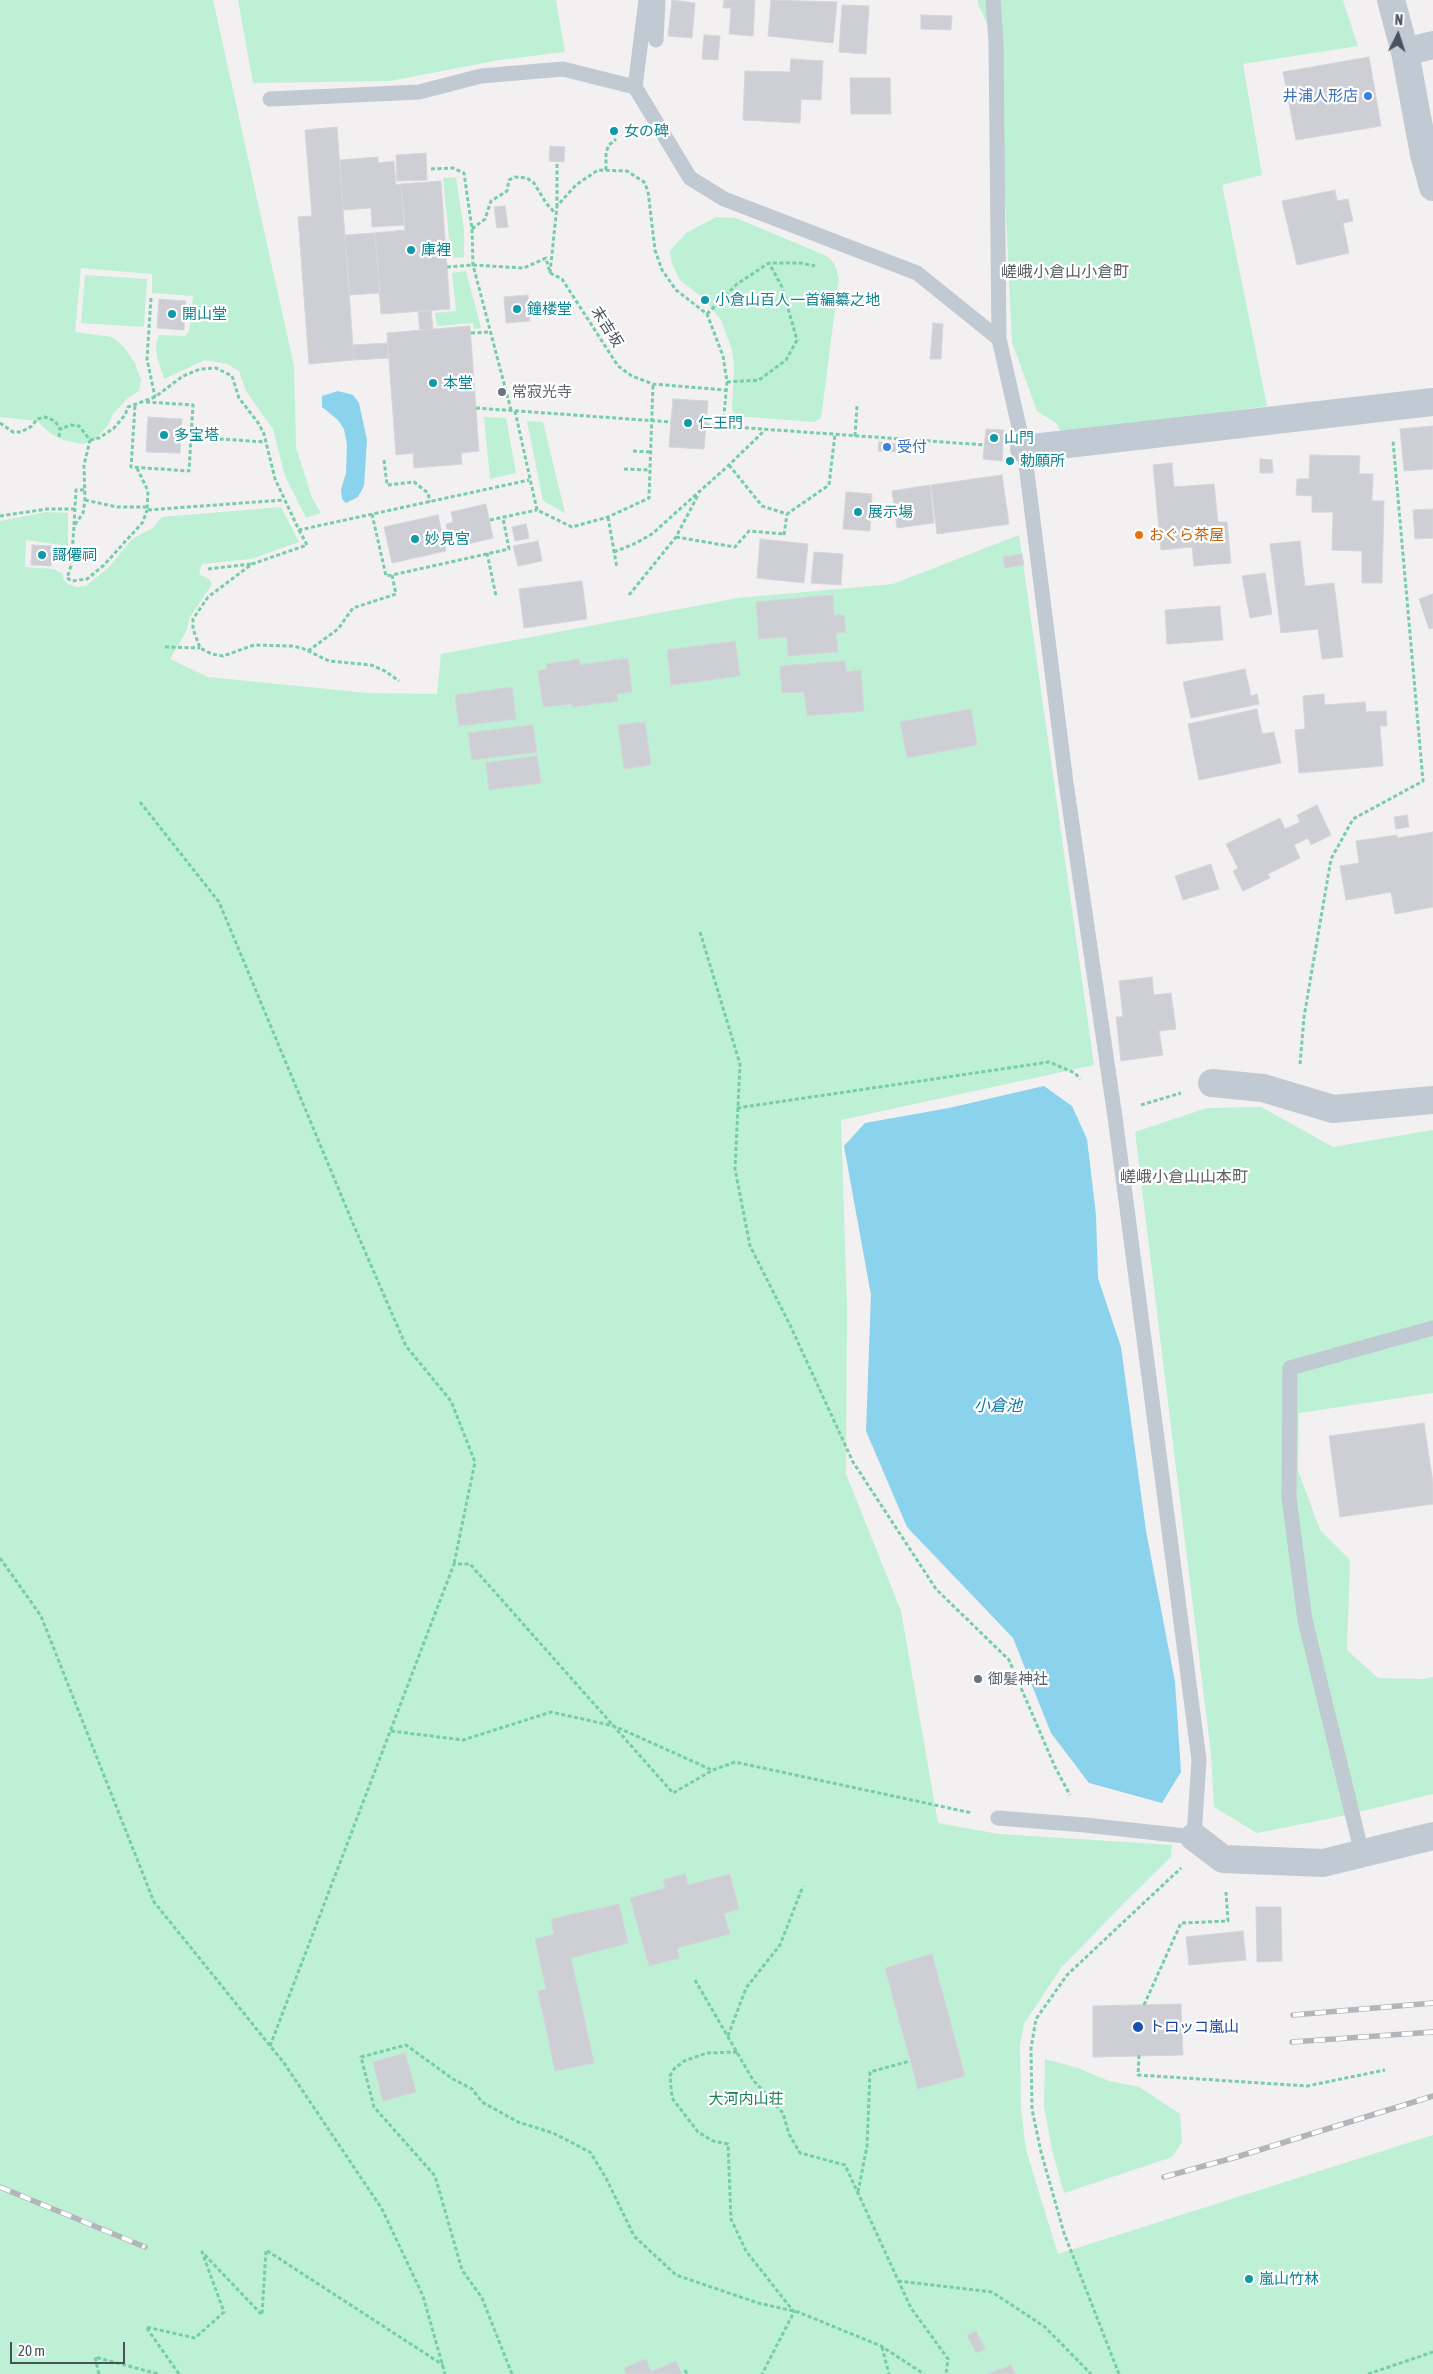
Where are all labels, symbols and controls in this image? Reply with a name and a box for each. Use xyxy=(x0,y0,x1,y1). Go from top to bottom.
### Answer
north arrow xyxy=(1373,10,1423,60)
text: N xyxy=(1394,12,1404,28)
place label: 井浦人形店 xyxy=(1283,87,1358,105)
marker: 井浦人形店 xyxy=(1362,90,1374,102)
place label: 女の碑 xyxy=(624,122,669,140)
marker: 女の碑 xyxy=(608,125,620,137)
place label: 庫裡 xyxy=(421,241,451,259)
marker: 庫裡 xyxy=(405,244,417,256)
district label: 嵯峨小倉山小倉町 xyxy=(1001,262,1129,282)
place label: 小倉山百人一首編纂之地 xyxy=(715,291,880,309)
marker: 小倉山百人一首編纂之地 xyxy=(699,294,711,306)
place label: 鐘楼堂 xyxy=(527,300,572,318)
marker: 鐘楼堂 xyxy=(511,303,523,315)
street label: 末吉坂 xyxy=(587,303,627,351)
place label: 開山堂 xyxy=(182,305,227,323)
marker: 開山堂 xyxy=(166,308,178,320)
place label: 本堂 xyxy=(443,374,473,392)
marker: 本堂 xyxy=(427,377,439,389)
place label: 常寂光寺 xyxy=(512,383,572,401)
marker: 常寂光寺 xyxy=(496,386,508,398)
place label: 仁王門 xyxy=(698,414,743,432)
marker: 仁王門 xyxy=(682,417,694,429)
place label: 多宝塔 xyxy=(174,426,219,444)
marker: 多宝塔 xyxy=(158,429,170,441)
place label: 山門 xyxy=(1004,429,1034,447)
marker: 山門 xyxy=(988,432,1000,444)
place label: 受付 xyxy=(897,438,927,456)
marker: 受付 xyxy=(881,441,893,453)
place label: 勅願所 xyxy=(1020,452,1065,470)
marker: 勅願所 xyxy=(1004,455,1016,467)
place label: 展示場 xyxy=(868,503,913,521)
marker: 展示場 xyxy=(852,506,864,518)
place label: おぐら茶屋 xyxy=(1149,526,1224,544)
marker: おぐら茶屋 xyxy=(1133,529,1145,541)
place label: 妙見宮 xyxy=(425,530,470,548)
marker: 妙見宮 xyxy=(409,533,421,545)
place label: 謌僊祠 xyxy=(52,546,97,564)
marker: 謌僊祠 xyxy=(36,549,48,561)
district label: 嵯峨小倉山山本町 xyxy=(1120,1167,1248,1187)
water label: 小倉池 xyxy=(974,1396,1022,1416)
place label: 御髪神社 xyxy=(988,1670,1048,1688)
marker: 御髪神社 xyxy=(972,1673,984,1685)
place label: トロッコ嵐山 xyxy=(1149,2018,1239,2036)
marker: トロッコ嵐山 xyxy=(1131,2020,1145,2034)
park label: 大河内山荘 xyxy=(709,2090,783,2108)
place label: 嵐山竹林 xyxy=(1259,2270,1319,2288)
marker: 嵐山竹林 xyxy=(1243,2273,1255,2285)
scale bar xyxy=(12,2332,128,2364)
text: 20 m xyxy=(18,2342,45,2359)

